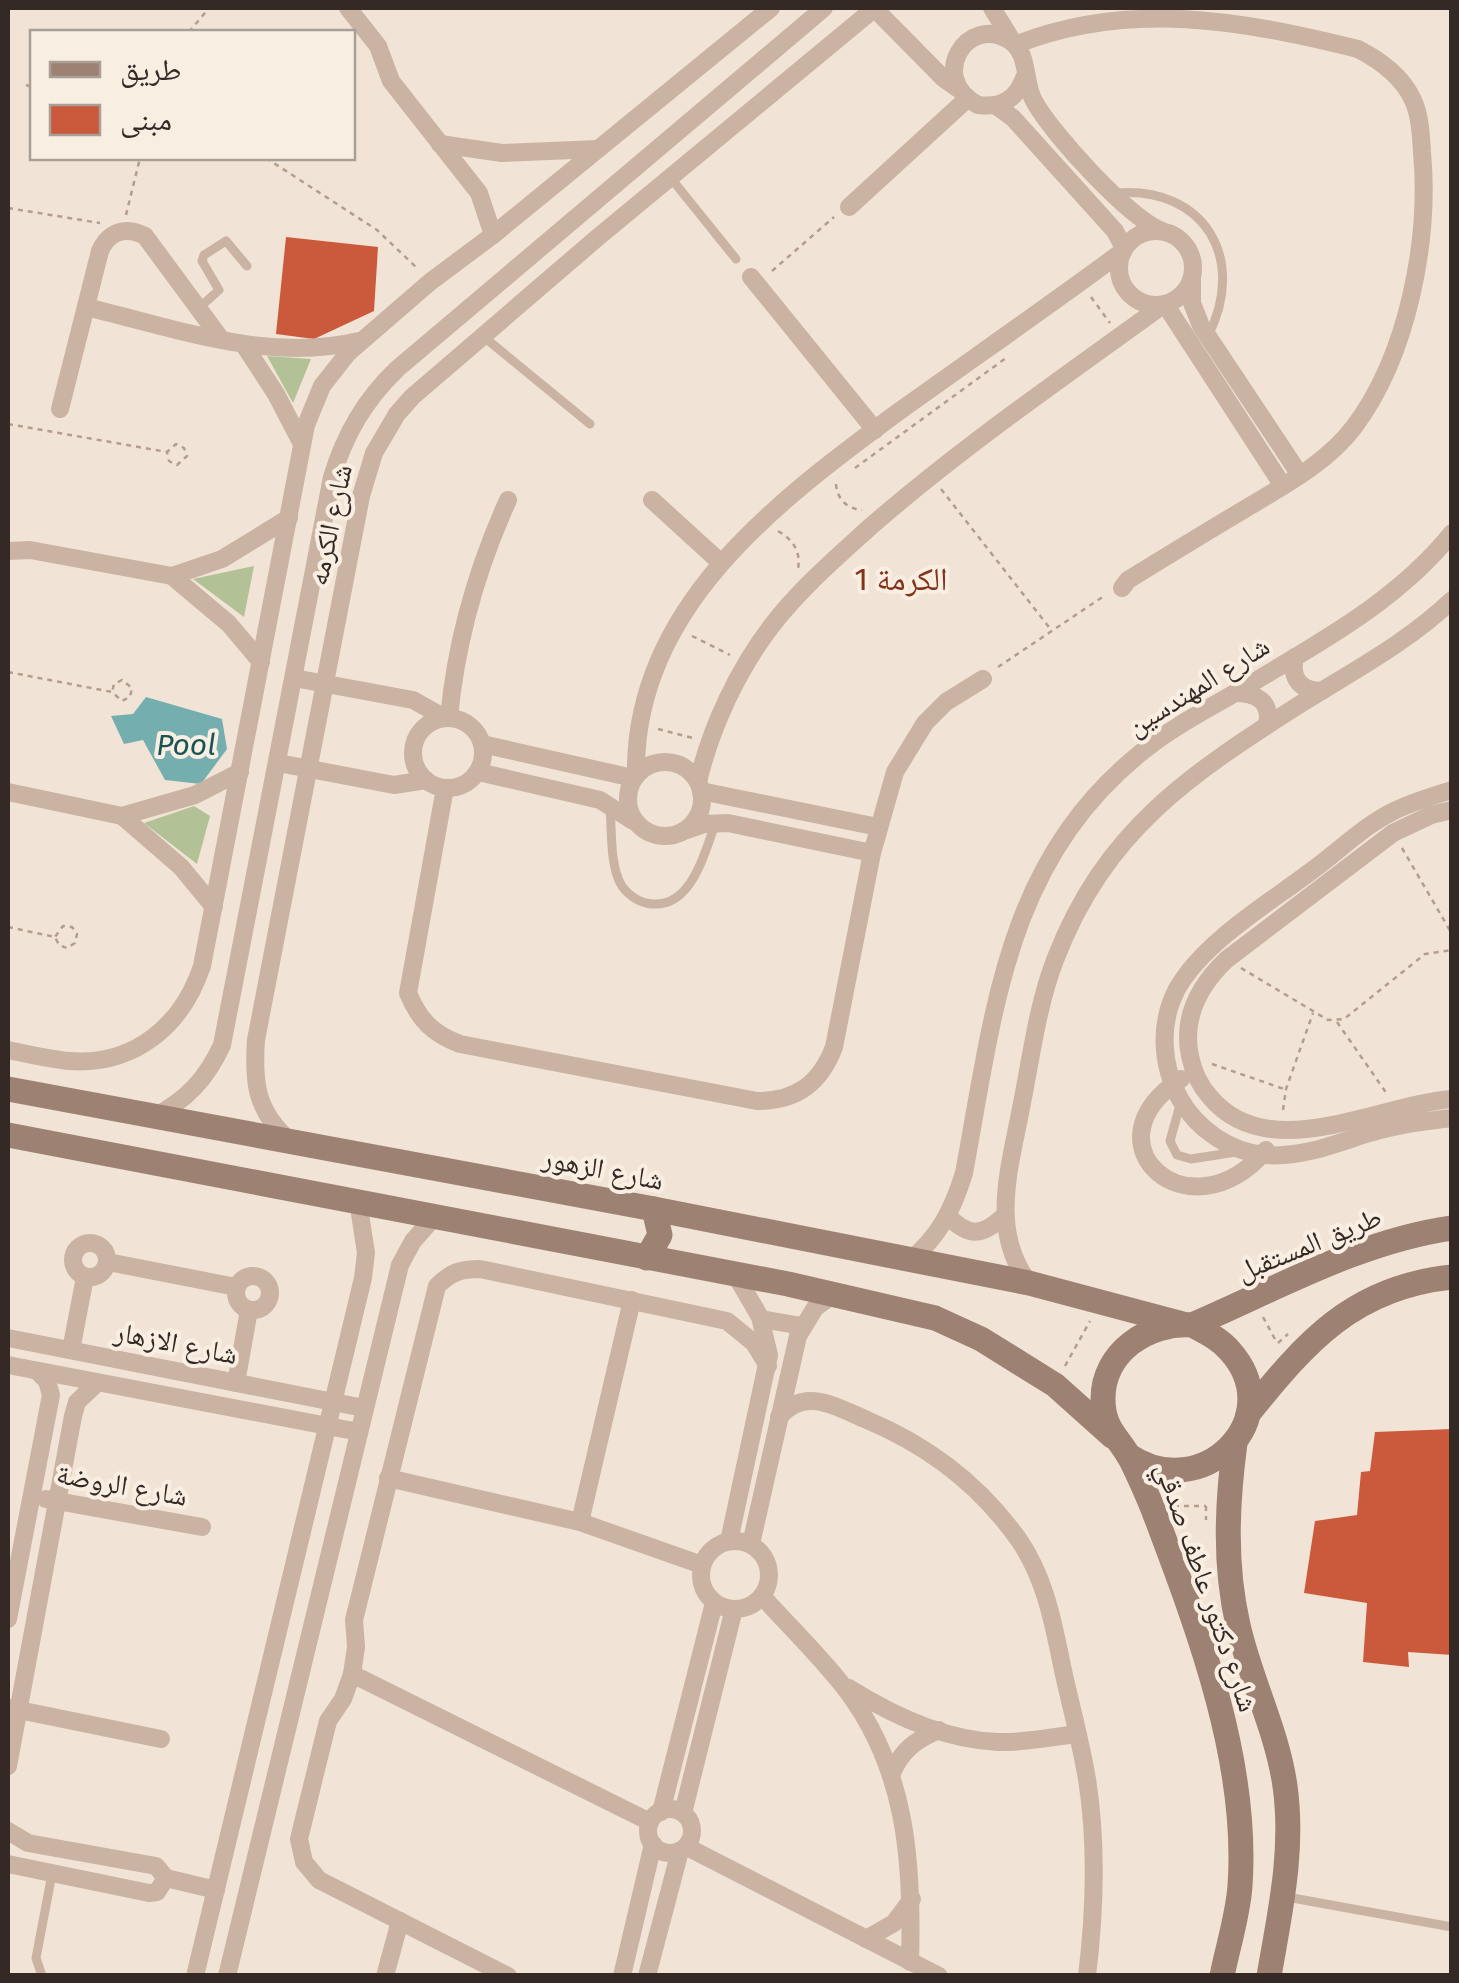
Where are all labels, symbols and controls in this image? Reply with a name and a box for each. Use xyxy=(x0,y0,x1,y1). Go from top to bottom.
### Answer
legend xyxy=(30,30,355,160)
text: طريق xyxy=(120,52,181,88)
text: مبنى xyxy=(120,102,172,138)
street label: شارع الكرمه xyxy=(301,461,360,589)
district label: الكرمة 1 xyxy=(854,560,948,598)
street label: شارع المهندسين xyxy=(1121,629,1276,744)
water label: Pool xyxy=(156,727,216,763)
street label: شارع الزهور xyxy=(538,1141,666,1198)
street label: طريق المستقبل xyxy=(1232,1200,1387,1289)
street label: شارع الازهار xyxy=(110,1315,240,1372)
street label: شارع الروضة xyxy=(54,1457,190,1514)
street label: شارع دكتور عاطف صدقي xyxy=(1143,1458,1265,1718)

